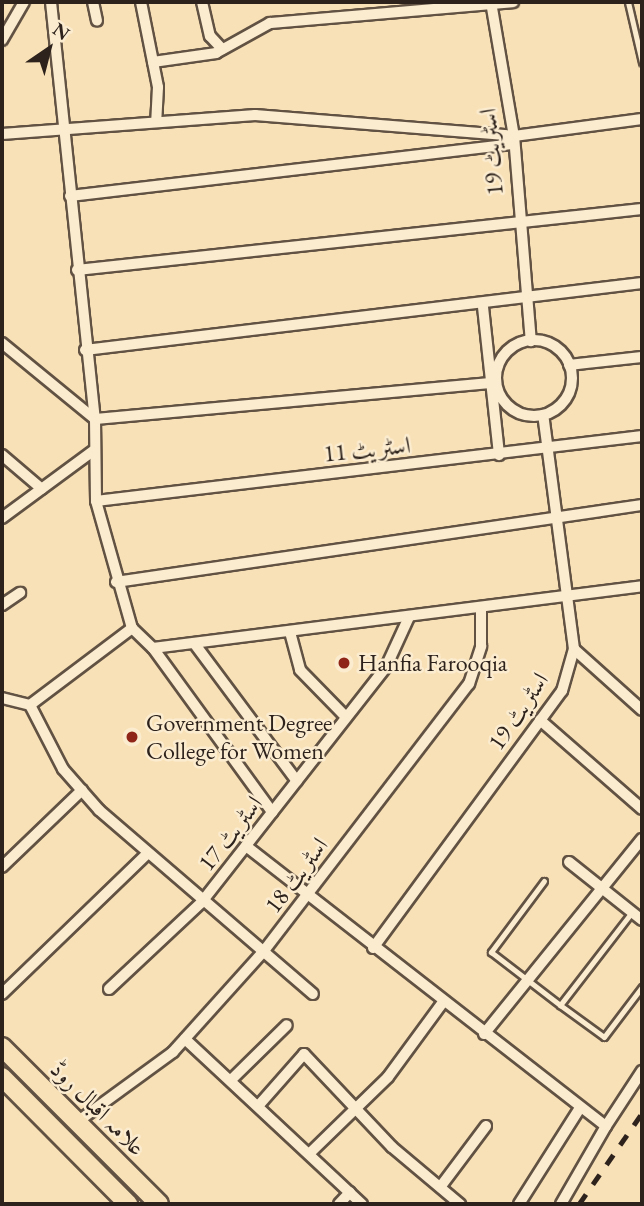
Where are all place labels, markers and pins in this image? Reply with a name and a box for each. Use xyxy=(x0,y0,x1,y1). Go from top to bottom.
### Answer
place label: Hanfia Farooqia xyxy=(358,649,507,677)
marker: Hanfia Farooqia xyxy=(336,655,352,671)
place label: Government Degree College for Women xyxy=(146,709,332,765)
marker: Government Degree College for Women xyxy=(124,729,140,745)

